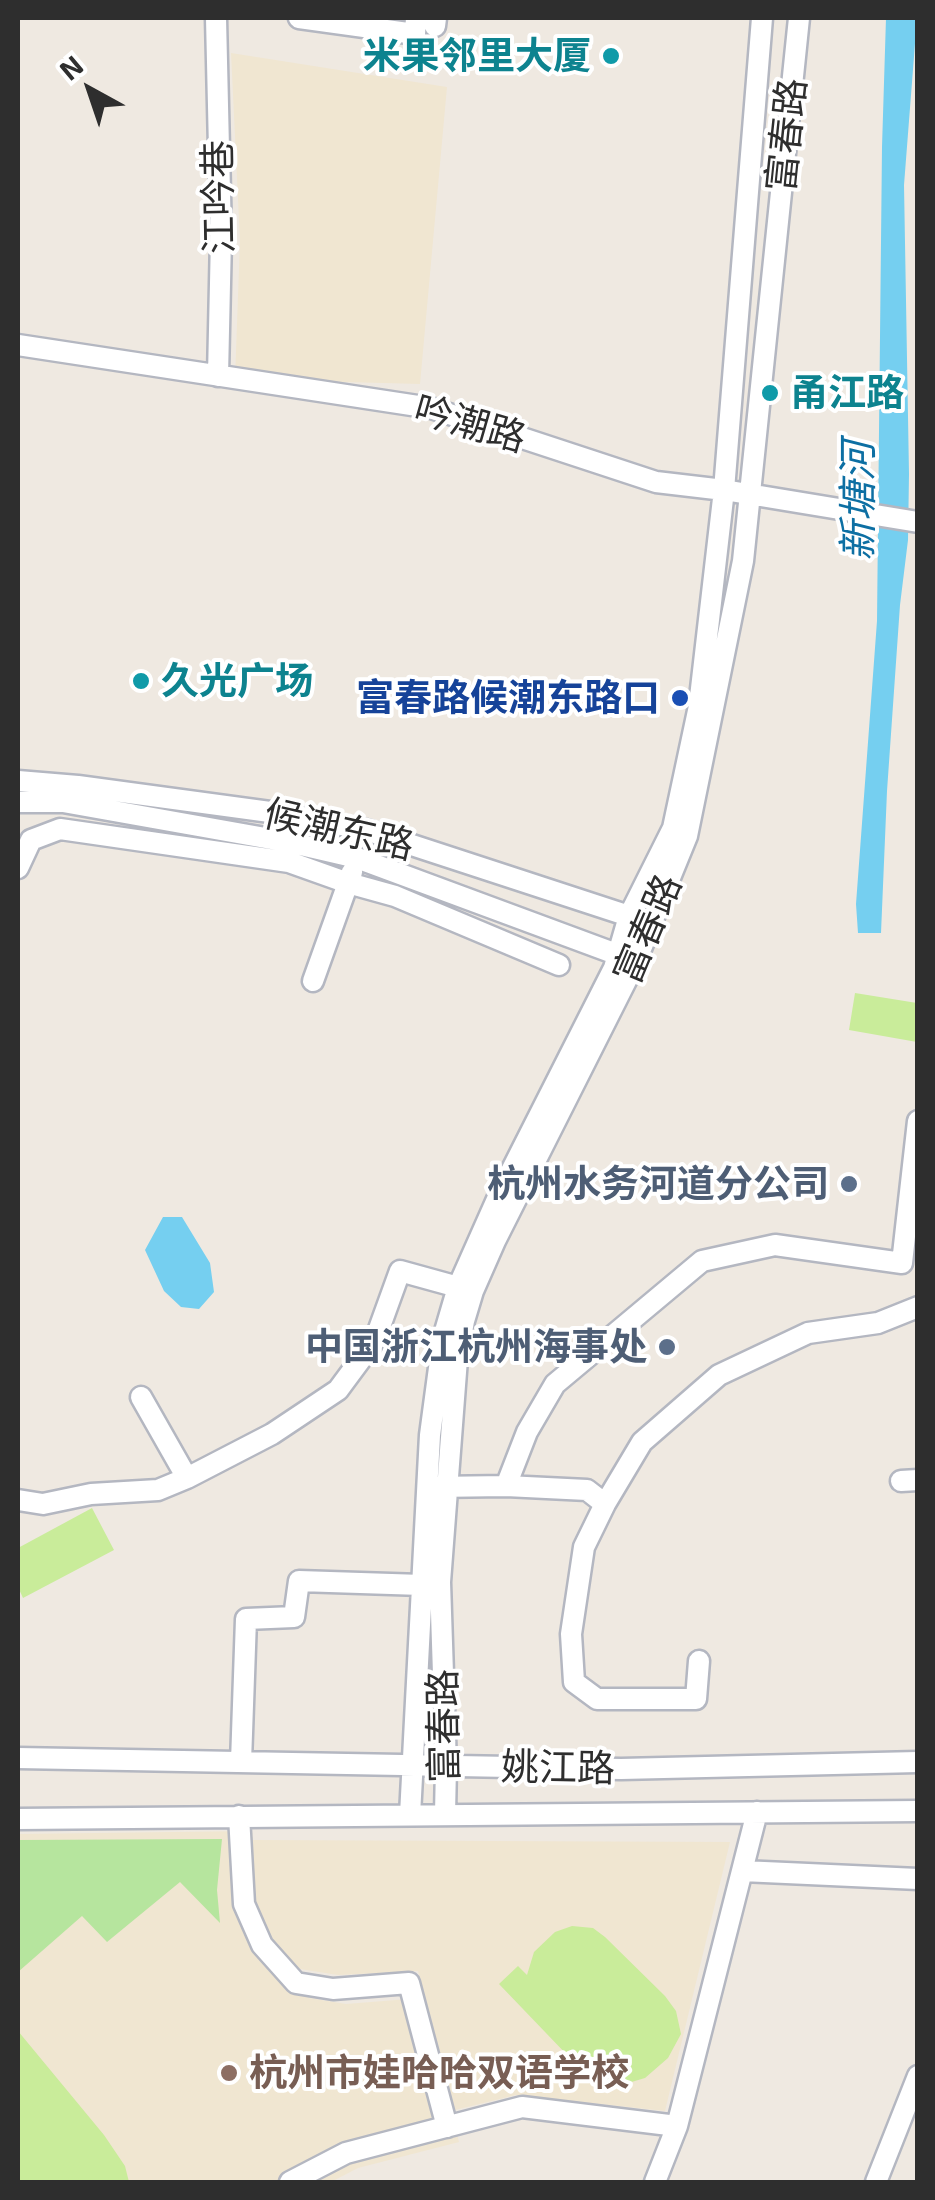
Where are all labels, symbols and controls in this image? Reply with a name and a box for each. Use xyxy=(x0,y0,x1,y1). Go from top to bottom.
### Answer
place label: 米果邻里大厦 xyxy=(363,33,591,79)
north arrow xyxy=(40,40,140,140)
marker: 米果邻里大厦 xyxy=(600,45,622,67)
text: N xyxy=(52,47,89,87)
street label: 富春路 xyxy=(758,76,816,194)
street label: 江吟巷 xyxy=(195,140,243,254)
place label: 甬江路 xyxy=(790,370,904,416)
marker: 甬江路 xyxy=(759,382,781,404)
street label: 吟潮路 xyxy=(409,386,531,462)
water label: 新塘河 xyxy=(835,441,883,561)
place label: 久光广场 xyxy=(161,658,313,704)
marker: 久光广场 xyxy=(130,670,152,692)
place label: 富春路候潮东路口 xyxy=(356,675,660,721)
marker: 富春路候潮东路口 xyxy=(669,687,691,709)
street label: 候潮东路 xyxy=(260,791,418,869)
street label: 富春路 xyxy=(605,868,691,990)
place label: 杭州水务河道分公司 xyxy=(487,1161,829,1207)
marker: 杭州水务河道分公司 xyxy=(838,1173,860,1195)
place label: 中国浙江杭州海事处 xyxy=(305,1324,647,1370)
marker: 中国浙江杭州海事处 xyxy=(656,1336,678,1358)
street label: 富春路 xyxy=(420,1669,468,1783)
street label: 姚江路 xyxy=(501,1744,615,1792)
place label: 杭州市娃哈哈双语学校 xyxy=(249,2050,629,2096)
marker: 杭州市娃哈哈双语学校 xyxy=(218,2062,240,2084)

